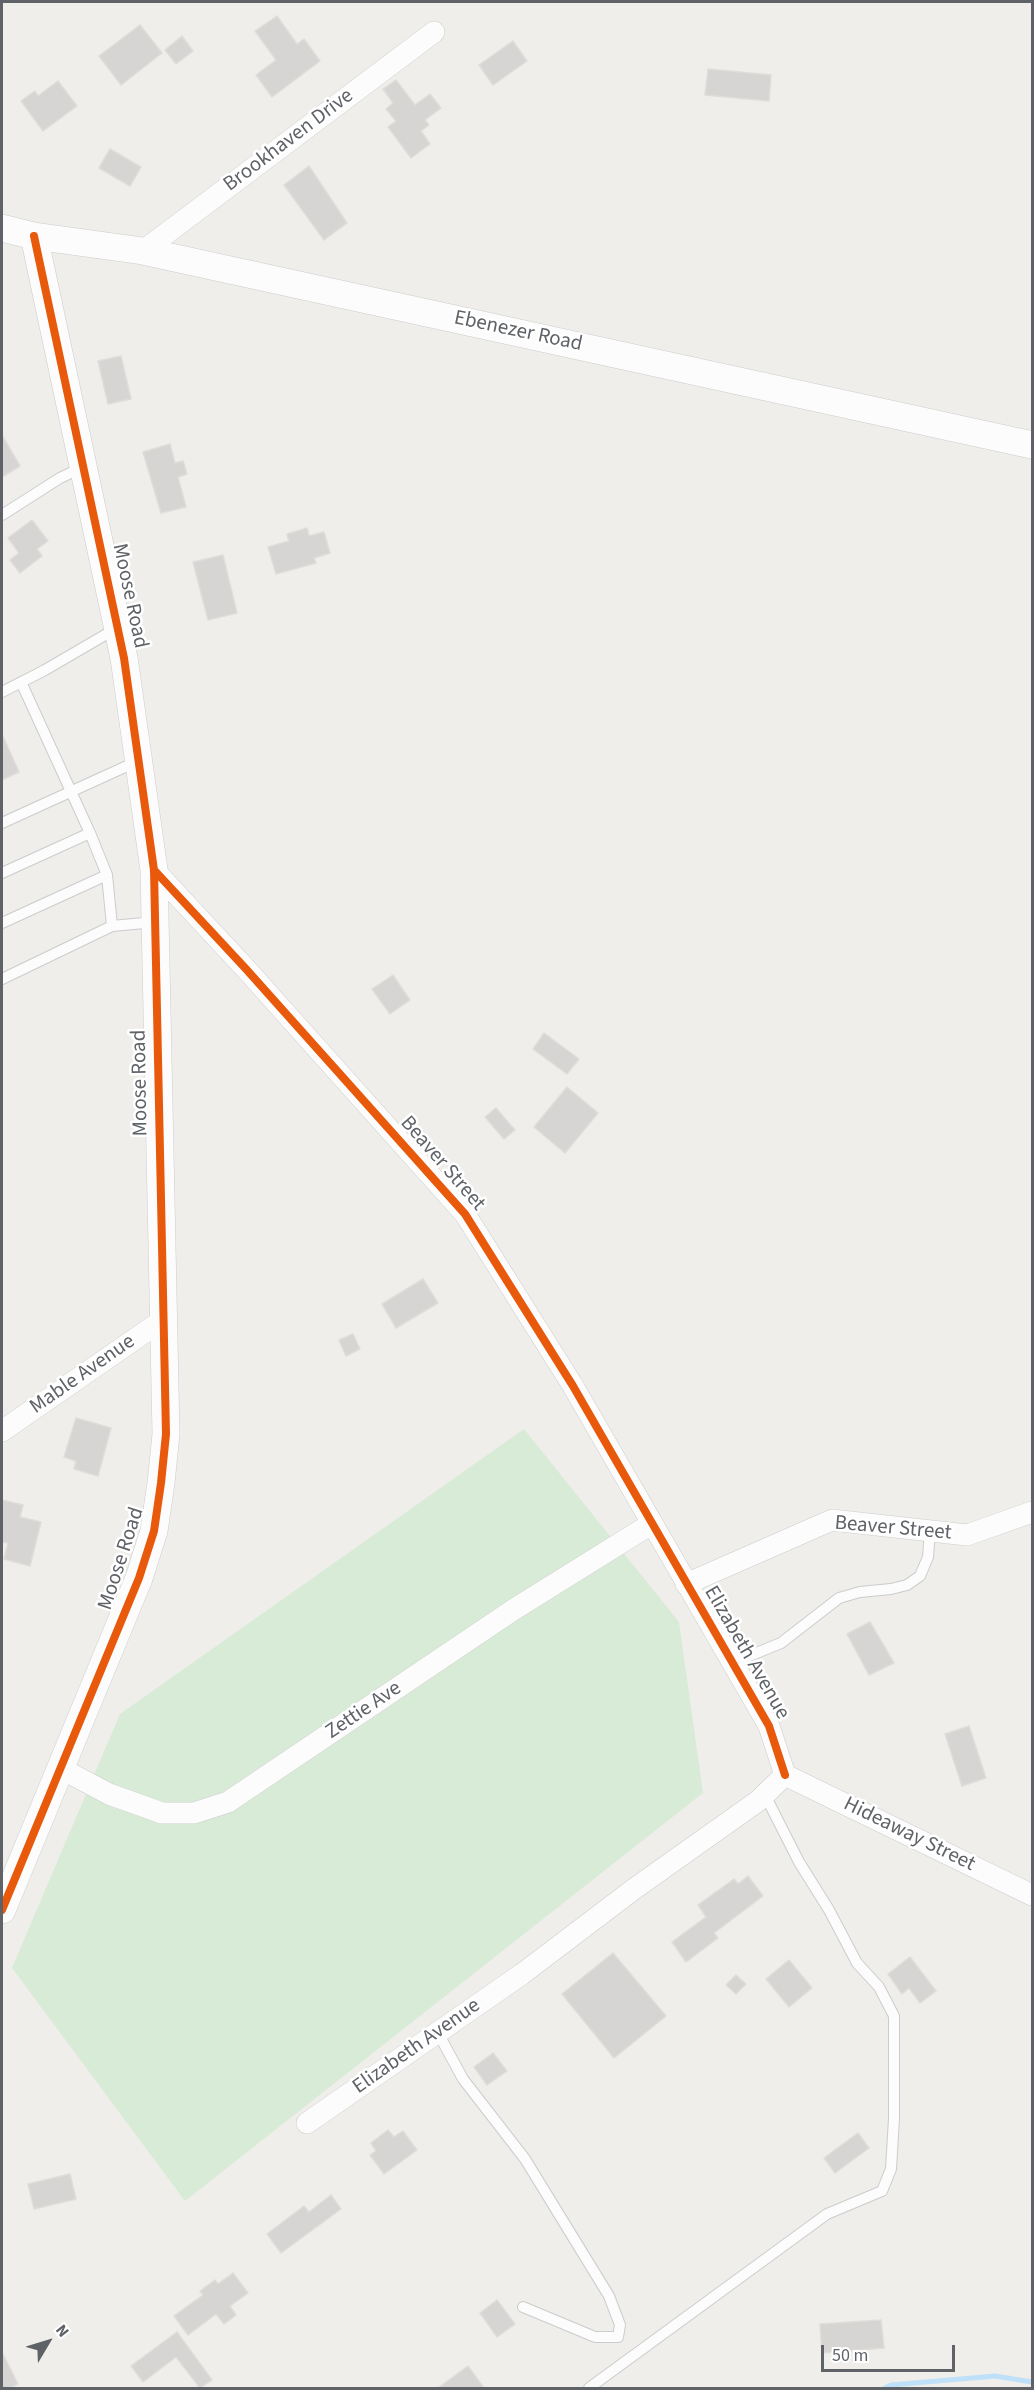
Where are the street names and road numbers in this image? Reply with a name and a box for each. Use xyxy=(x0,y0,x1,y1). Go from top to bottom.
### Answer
street label: Brookhaven Drive xyxy=(219,84,359,198)
street label: Ebenezer Road xyxy=(451,306,585,358)
street label: Moose Road xyxy=(106,541,152,651)
street label: Moose Road xyxy=(127,1030,155,1136)
street label: Beaver Street xyxy=(394,1111,490,1217)
street label: Mable Avenue xyxy=(26,1330,140,1420)
street label: Moose Road xyxy=(94,1504,150,1614)
street label: Beaver Street xyxy=(833,1511,953,1547)
street label: Elizabeth Avenue xyxy=(698,1582,794,1724)
street label: Zettie Ave xyxy=(321,1677,407,1745)
street label: Hideaway Street xyxy=(839,1792,979,1878)
street label: Elizabeth Avenue xyxy=(348,1994,486,2100)

